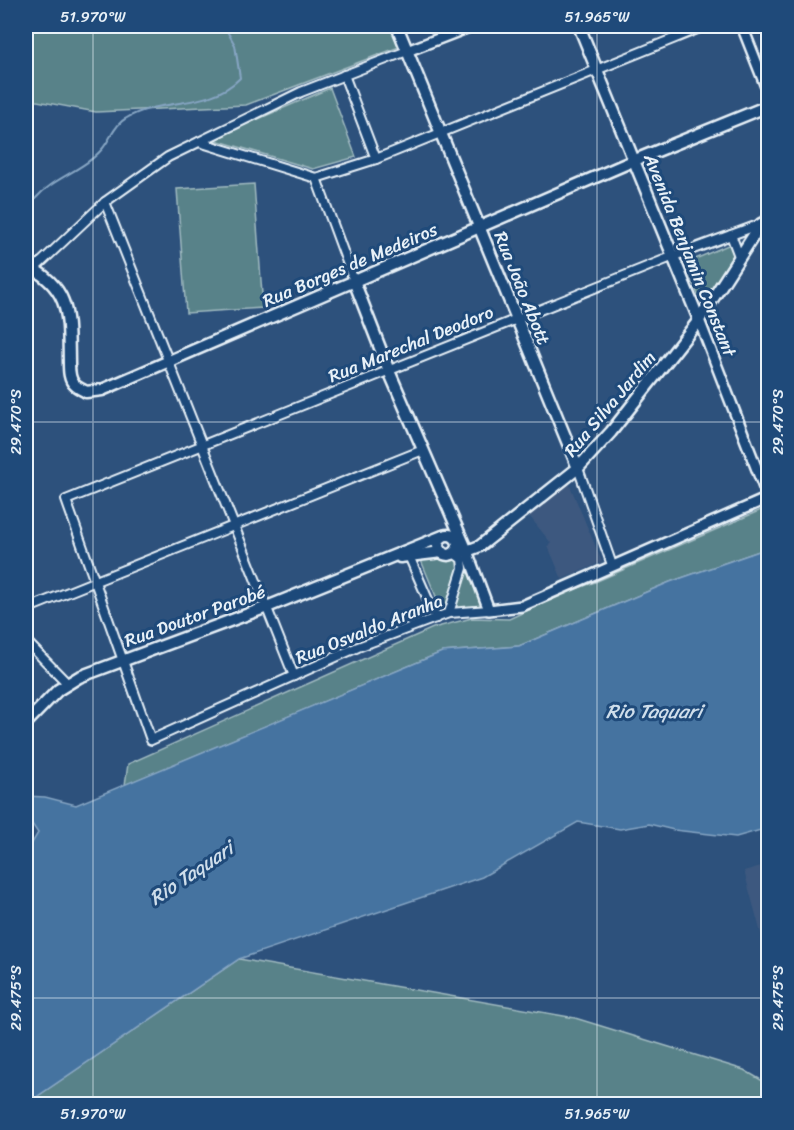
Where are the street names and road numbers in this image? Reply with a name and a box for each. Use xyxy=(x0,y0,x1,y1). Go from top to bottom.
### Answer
street label: Avenida Benjamin Constant xyxy=(634,147,746,362)
street label: Rua Borges de Medeiros xyxy=(257,213,443,316)
street label: Rua João Abott xyxy=(485,226,559,350)
street label: Rua Marechal Deodoro xyxy=(323,296,499,392)
street label: Rua Silva Jardim xyxy=(556,343,664,464)
street label: Rua Doutor Parobé xyxy=(120,576,270,656)
street label: Rua Osvaldo Aranha xyxy=(290,585,448,673)

